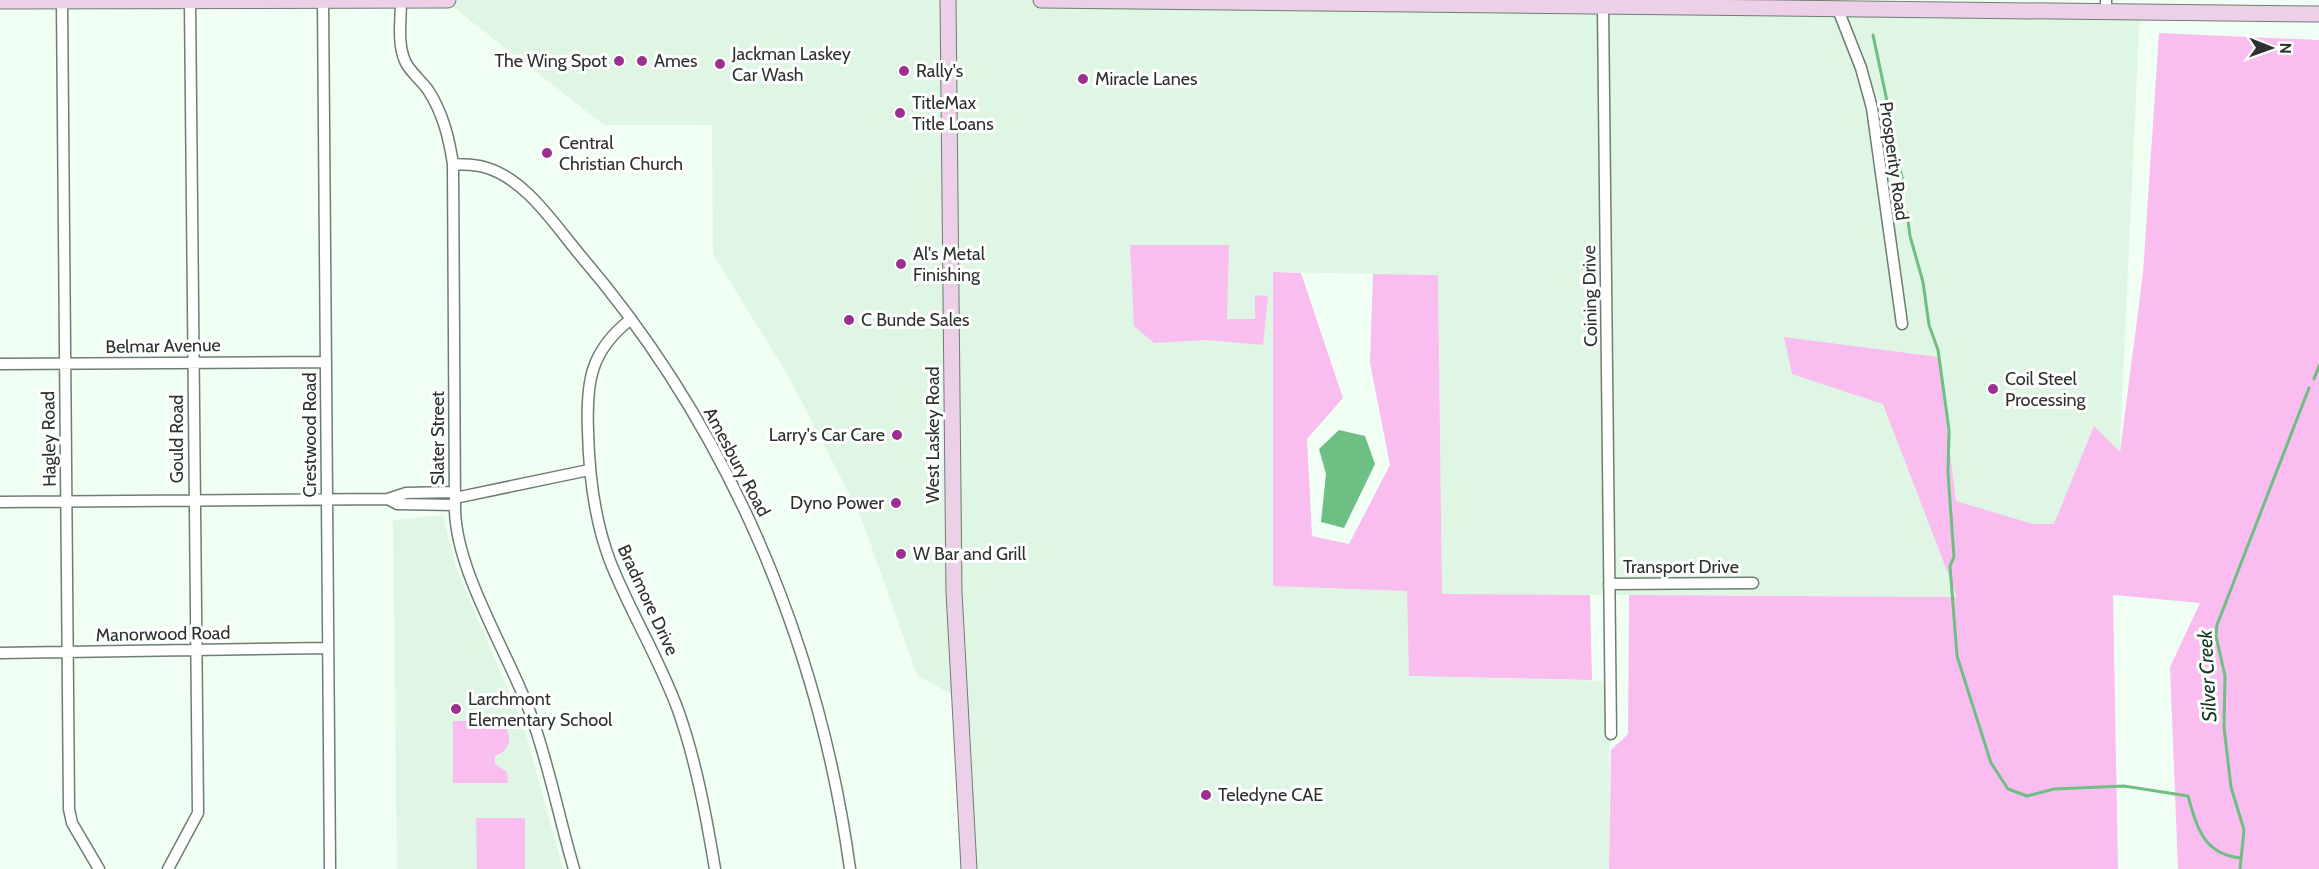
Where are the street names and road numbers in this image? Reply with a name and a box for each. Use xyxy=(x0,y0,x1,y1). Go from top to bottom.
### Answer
street label: Prosperity Road xyxy=(1875,100,1913,222)
street label: Coining Drive xyxy=(1578,245,1602,347)
street label: Belmar Avenue xyxy=(105,334,221,358)
street label: West Laskey Road xyxy=(922,366,944,504)
street label: Crestwood Road xyxy=(299,373,321,498)
street label: Hagley Road xyxy=(37,391,61,487)
street label: Slater Street xyxy=(427,391,449,485)
street label: Gould Road xyxy=(166,395,188,483)
street label: Amesbury Road xyxy=(699,403,775,521)
street label: Bradmore Drive xyxy=(613,541,683,659)
street label: Transport Drive xyxy=(1623,556,1739,578)
street label: Manorwood Road xyxy=(95,622,231,646)

